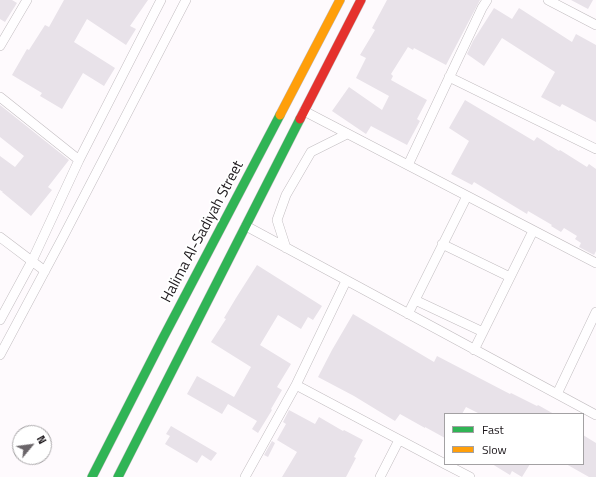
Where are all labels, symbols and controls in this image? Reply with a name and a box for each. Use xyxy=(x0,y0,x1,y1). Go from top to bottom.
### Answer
street label: Halima Al-Sadiyah Street xyxy=(158,158,248,306)
legend xyxy=(444,413,584,465)
text: Fast xyxy=(482,420,504,439)
north arrow xyxy=(12,425,52,465)
text: N xyxy=(33,432,50,447)
text: Slow xyxy=(482,440,507,459)

